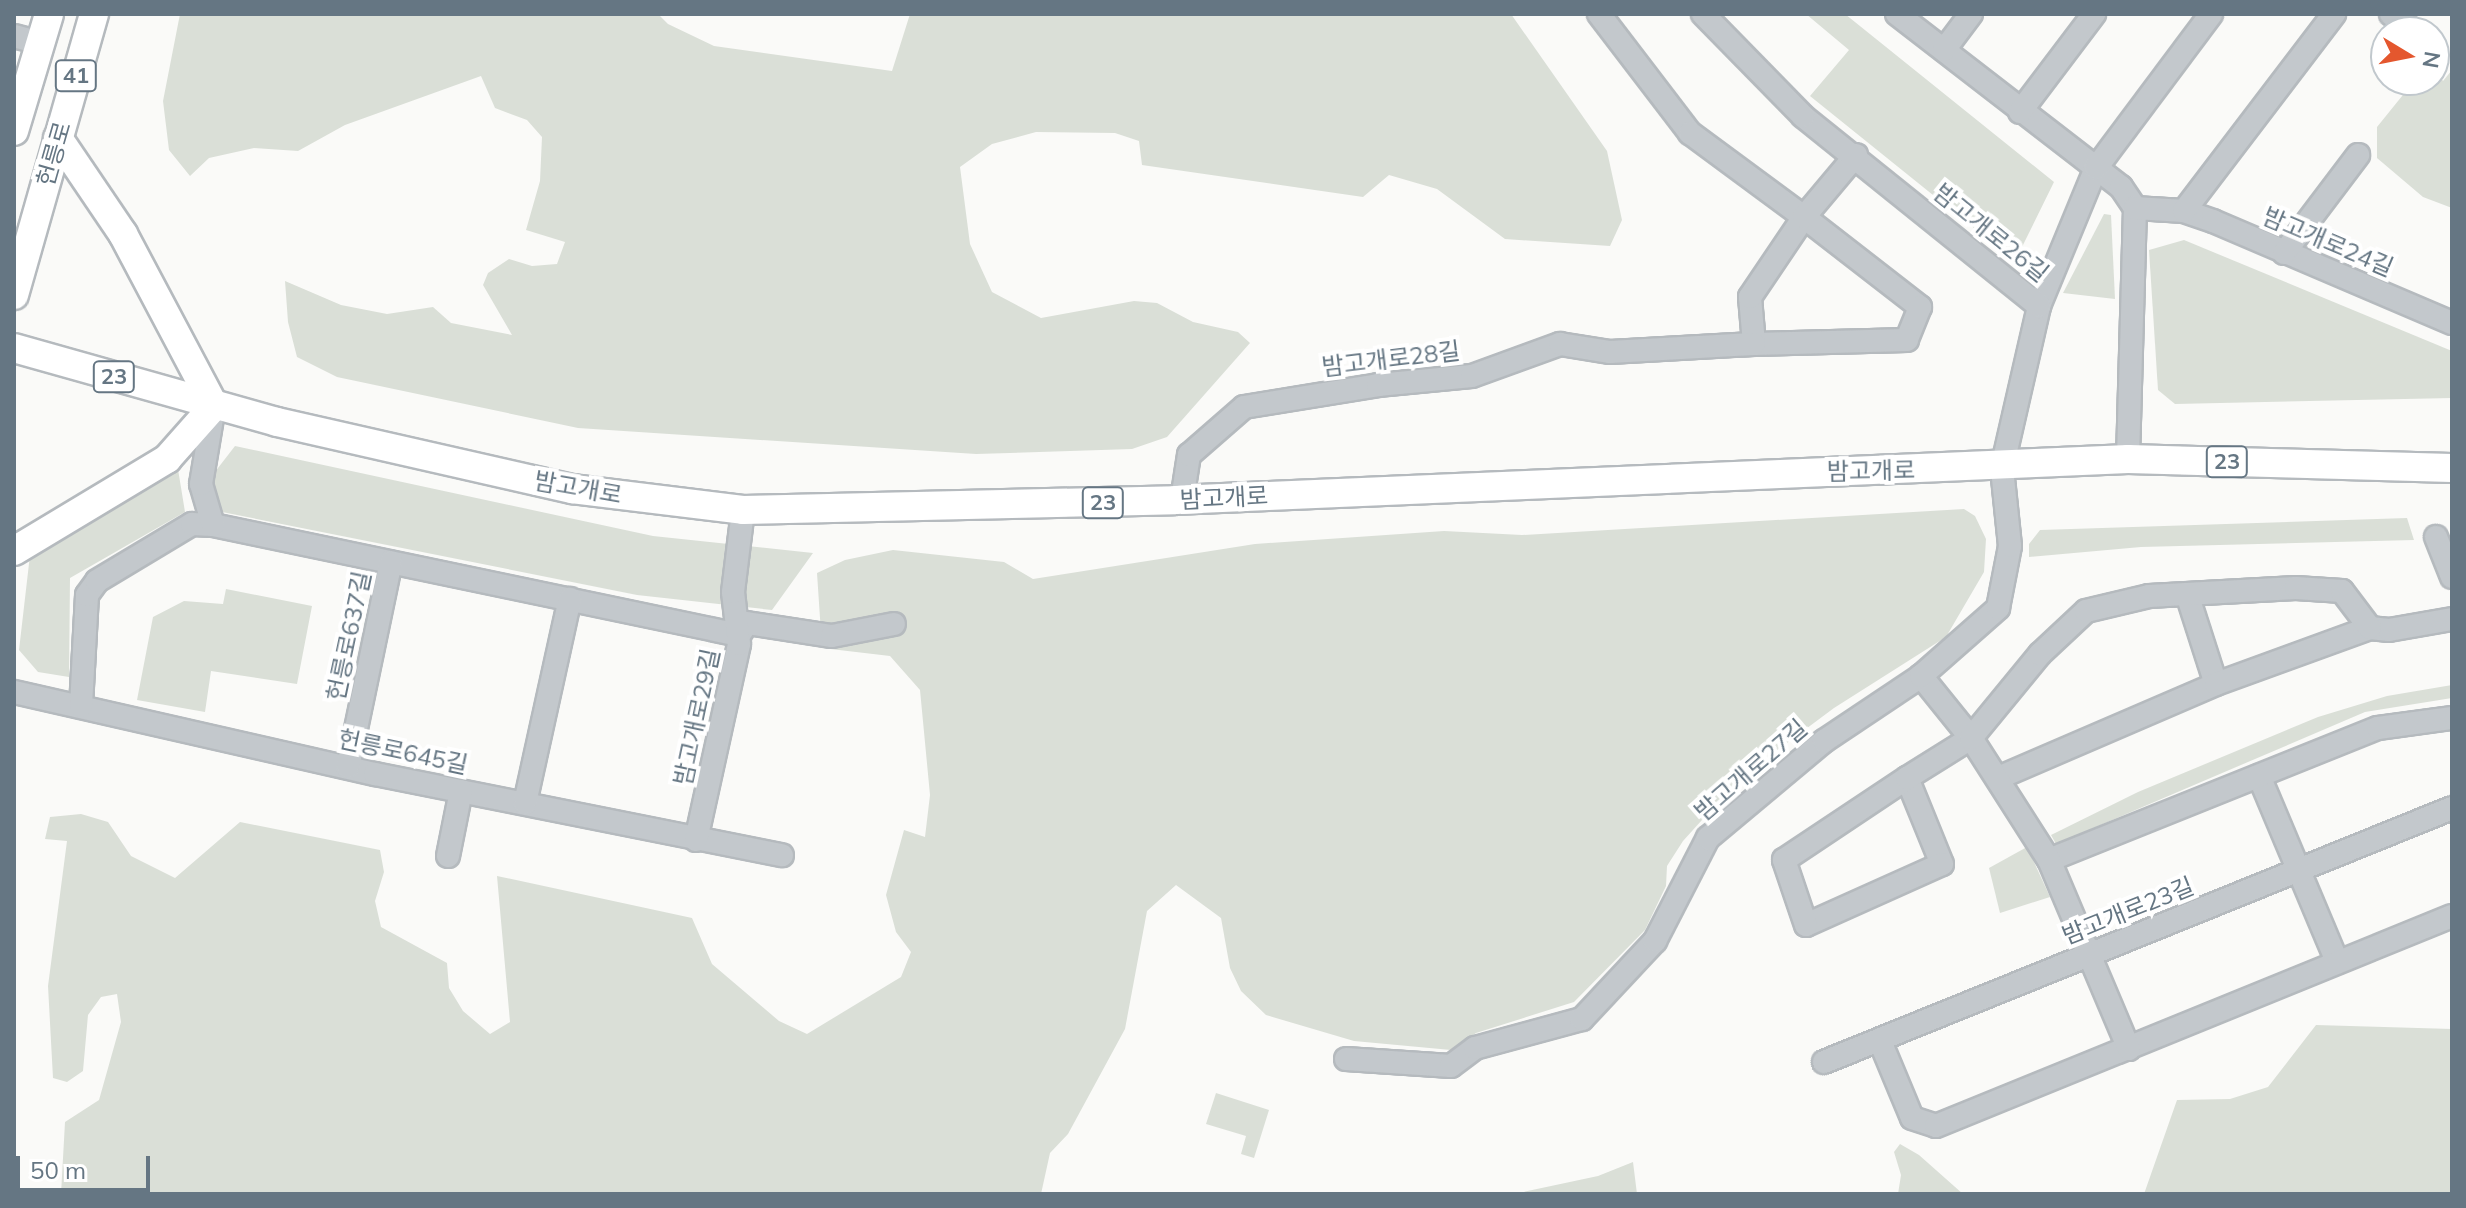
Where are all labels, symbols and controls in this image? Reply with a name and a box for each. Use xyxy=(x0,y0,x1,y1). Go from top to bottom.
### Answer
north arrow xyxy=(2370,16,2450,96)
text: N xyxy=(2416,49,2447,70)
road number: 41 xyxy=(54,58,98,94)
street label: 헌릉로 xyxy=(31,118,77,190)
street label: 밤고개로26길 xyxy=(1928,178,2054,288)
street label: 밤고개로24길 xyxy=(2258,202,2398,282)
street label: 밤고개로28길 xyxy=(1320,336,1462,382)
road number: 23 xyxy=(92,359,136,395)
road number: 23 xyxy=(2205,444,2249,480)
street label: 밤고개로 xyxy=(1827,456,1915,486)
street label: 밤고개로 xyxy=(532,466,624,510)
street label: 밤고개로 xyxy=(1179,481,1269,515)
road number: 23 xyxy=(1081,485,1125,521)
street label: 헌릉로637길 xyxy=(321,569,377,703)
street label: 밤고개로29길 xyxy=(668,646,726,788)
street label: 밤고개로27길 xyxy=(1689,713,1813,827)
street label: 헌릉로645길 xyxy=(336,724,470,780)
street label: 밤고개로23길 xyxy=(2058,872,2198,950)
scale bar xyxy=(20,1140,154,1190)
text: 50 m xyxy=(30,1155,86,1185)

